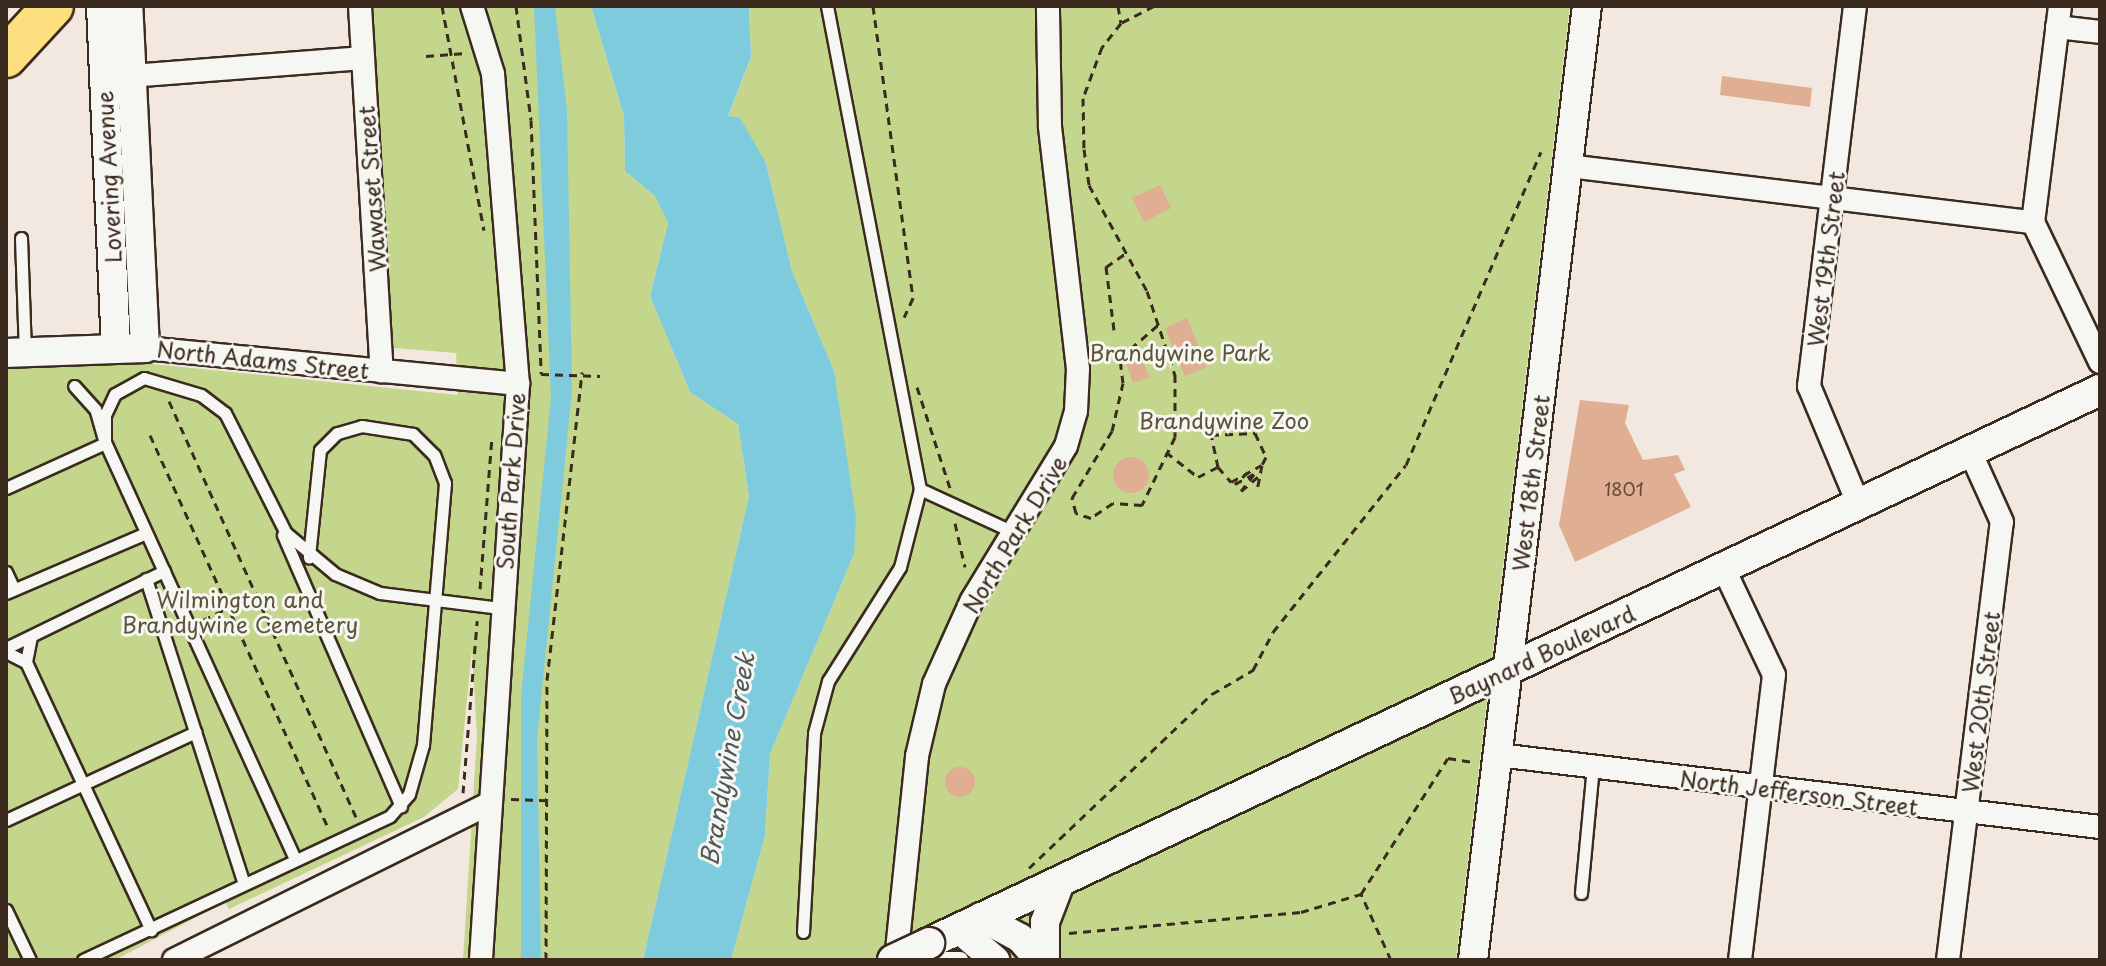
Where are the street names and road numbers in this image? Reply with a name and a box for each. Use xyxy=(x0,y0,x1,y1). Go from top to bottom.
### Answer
street label: Lovering Avenue xyxy=(90,91,126,263)
street label: Wawaset Street xyxy=(352,104,390,274)
street label: West 19th Street xyxy=(1801,170,1849,348)
street label: North Adams Street xyxy=(154,335,372,383)
street label: South Park Drive xyxy=(491,390,529,572)
street label: West 18th Street xyxy=(1506,394,1554,572)
street label: North Park Drive xyxy=(956,450,1072,618)
street label: Baynard Boulevard xyxy=(1442,599,1640,709)
street label: West 20th Street xyxy=(1956,609,2004,795)
street label: North Jefferson Street xyxy=(1678,764,1920,820)

